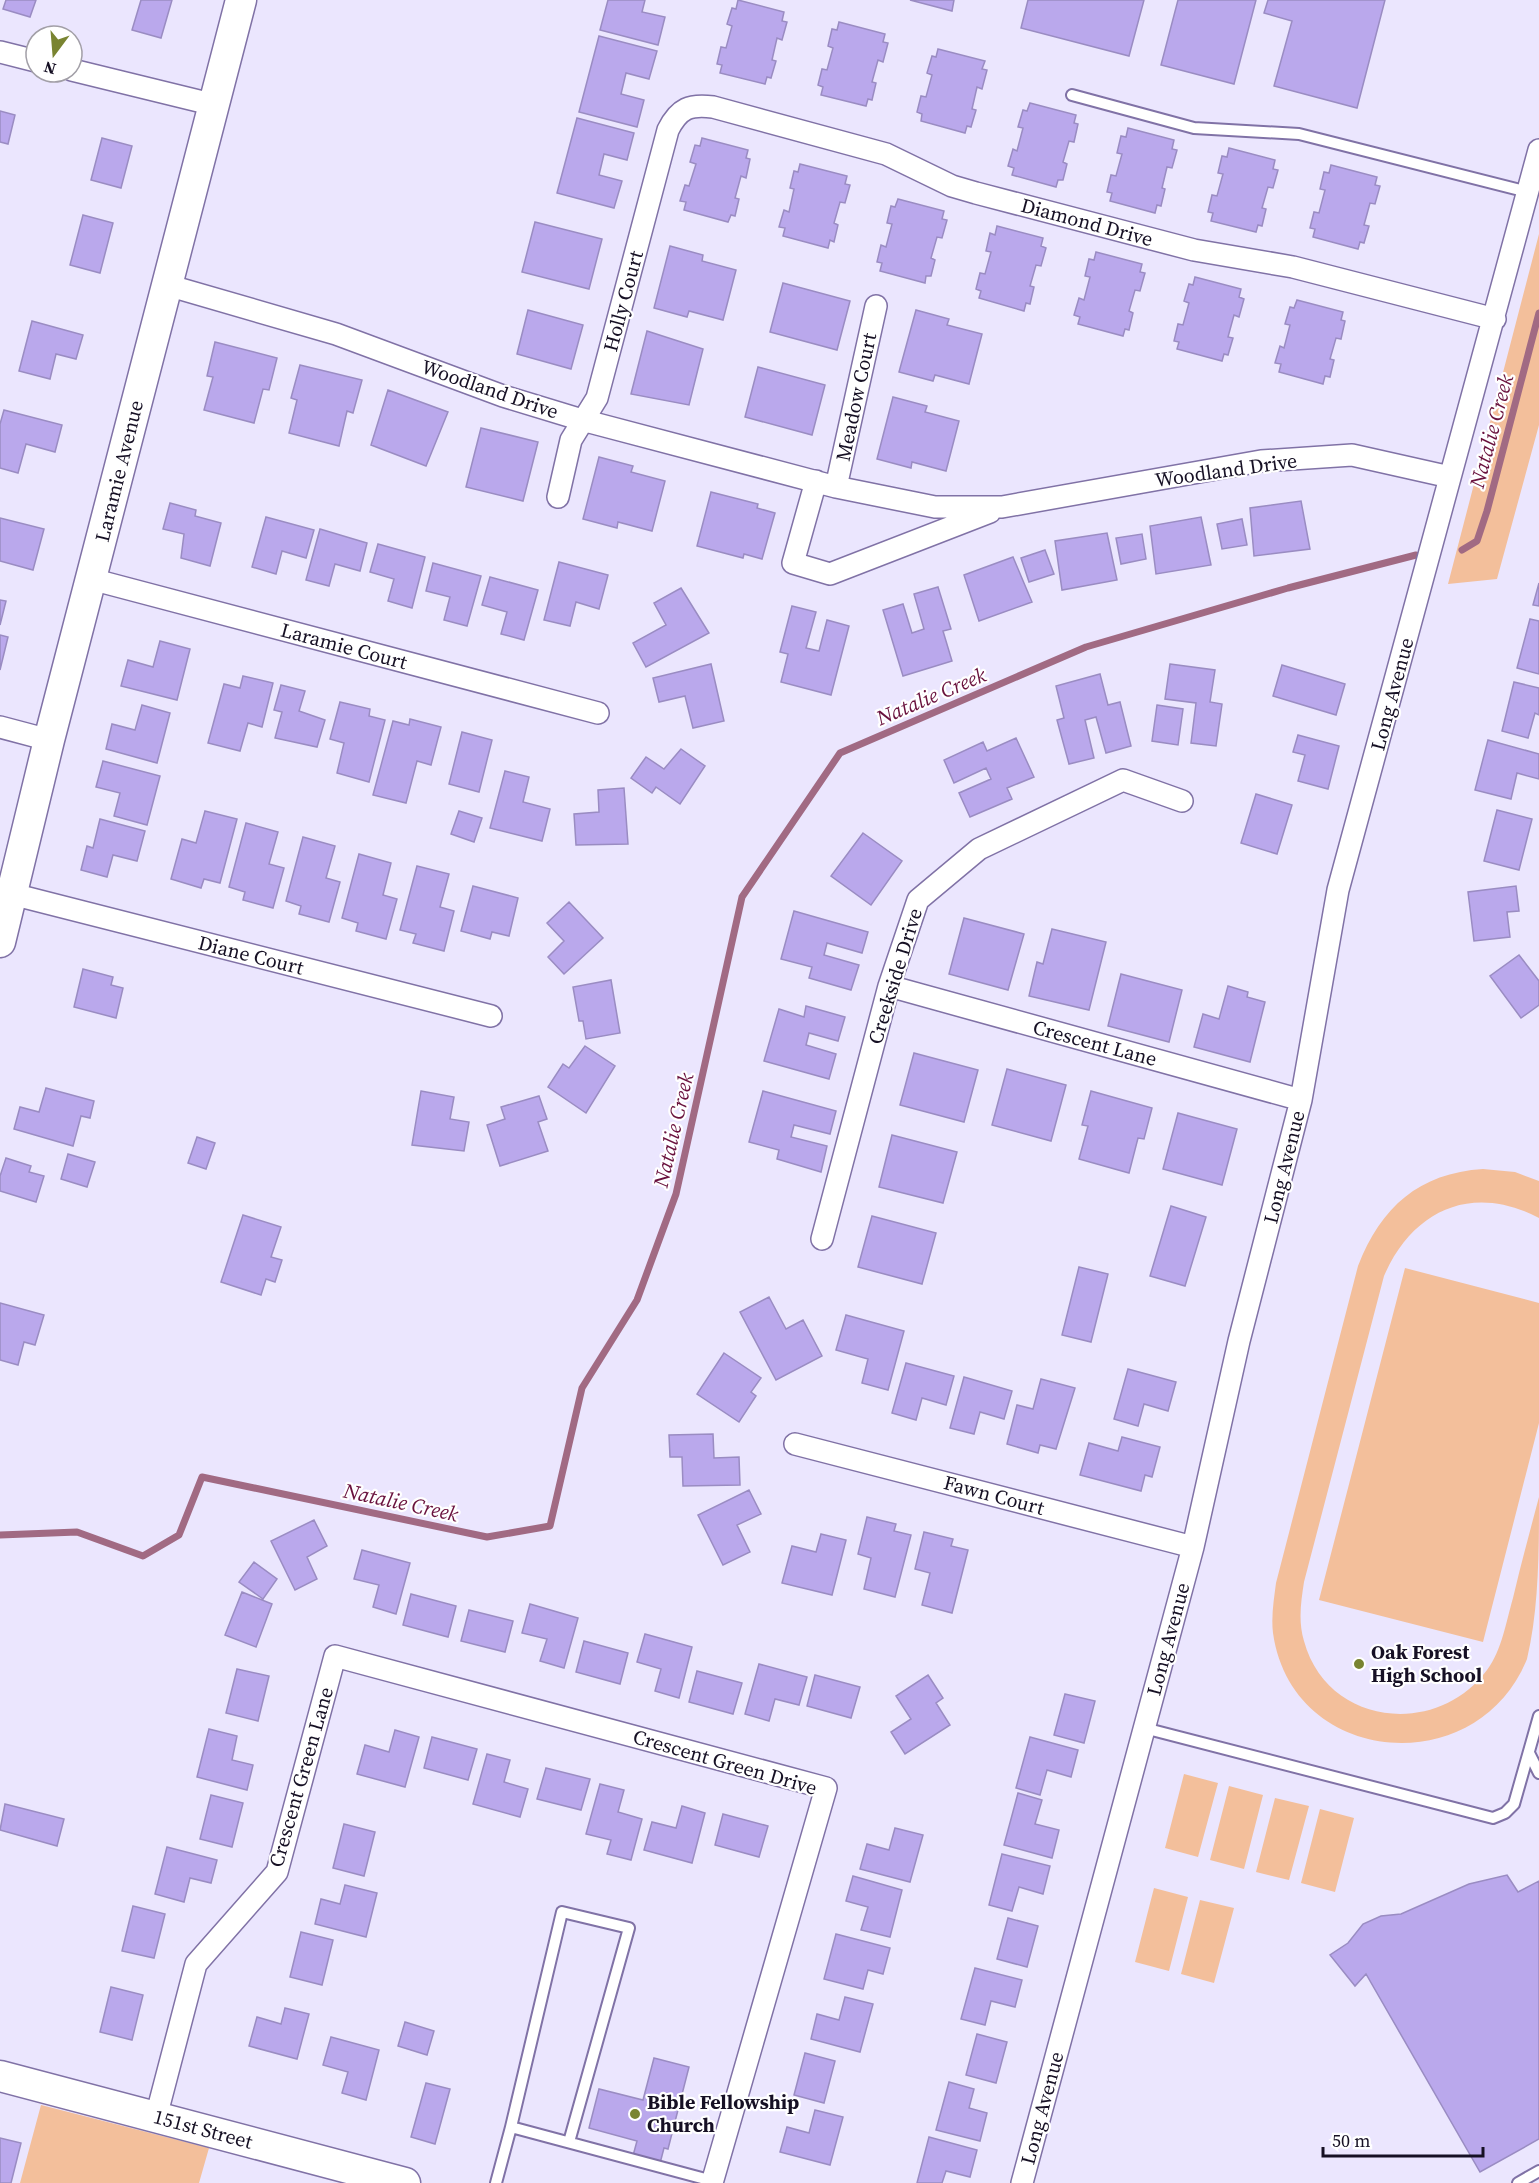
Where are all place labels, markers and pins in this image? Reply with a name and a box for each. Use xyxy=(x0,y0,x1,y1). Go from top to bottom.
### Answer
place label: Oak Forest High School xyxy=(1371,1638,1482,1689)
marker: Oak Forest High School xyxy=(1352,1657,1366,1671)
place label: Bible Fellowship Church xyxy=(647,2088,799,2139)
marker: Bible Fellowship Church xyxy=(628,2107,642,2121)

